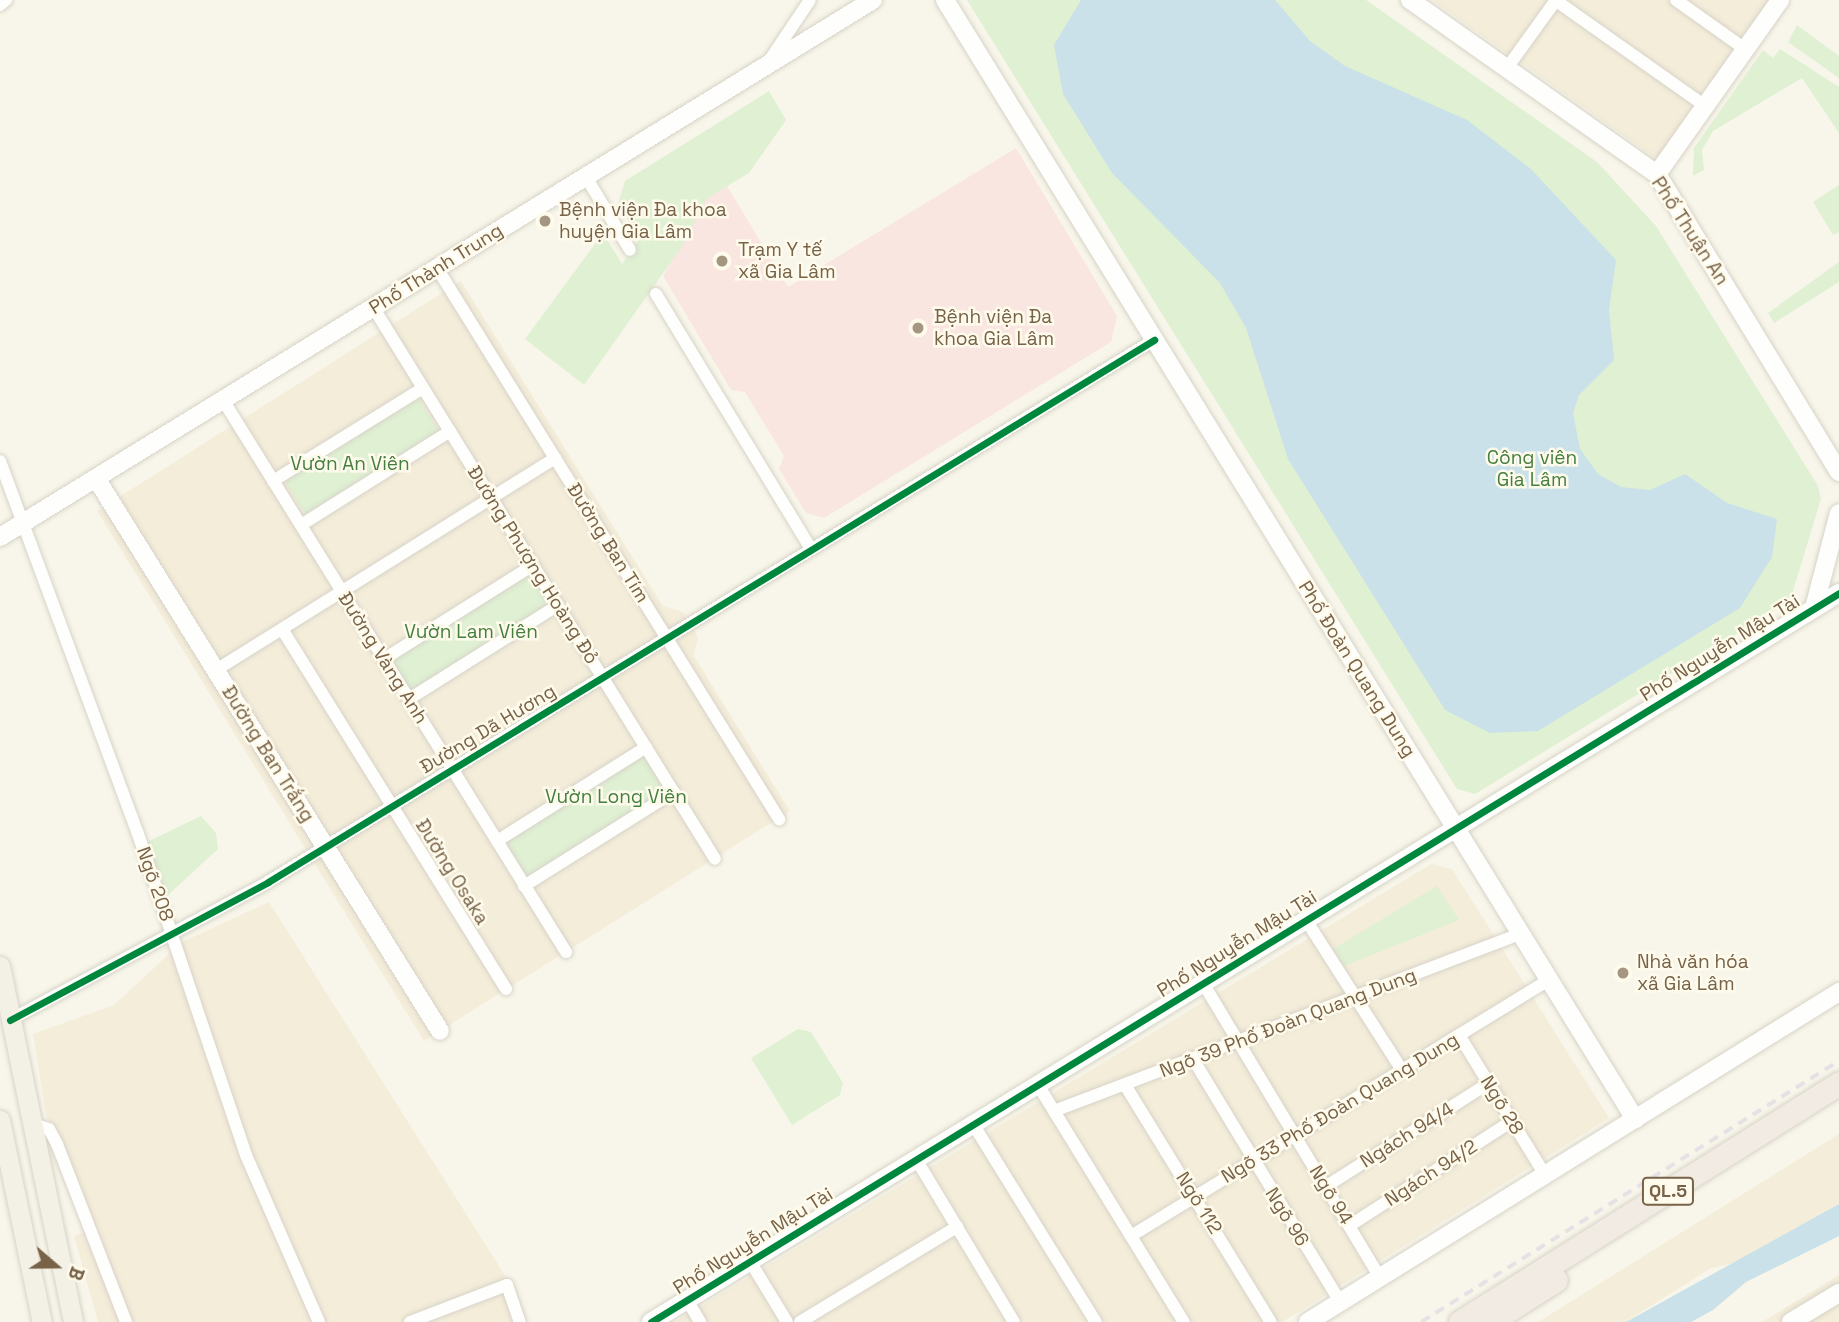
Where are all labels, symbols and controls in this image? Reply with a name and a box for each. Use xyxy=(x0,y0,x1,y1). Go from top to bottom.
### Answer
street label: Phố Thuận An xyxy=(1646,172,1734,290)
place label: Bệnh viện Đa khoa huyện Gia Lâm xyxy=(559,199,727,243)
marker: Bệnh viện Đa khoa huyện Gia Lâm xyxy=(537,213,553,229)
street label: Phố Thành Trung xyxy=(365,219,507,319)
place label: Trạm Y tế xã Gia Lâm xyxy=(738,239,835,283)
marker: Trạm Y tế xã Gia Lâm xyxy=(712,251,732,271)
place label: Bệnh viện Đa khoa Gia Lâm xyxy=(934,306,1054,350)
marker: Bệnh viện Đa khoa Gia Lâm xyxy=(908,318,928,338)
park label: Công viên Gia Lâm xyxy=(1487,447,1577,491)
park label: Vườn An Viên xyxy=(290,453,410,475)
street label: Đường Phượng Hoàng Đỏ xyxy=(463,462,603,668)
street label: Đường Ban Tím xyxy=(562,479,654,607)
street label: Phố Đoàn Quang Dung xyxy=(1293,577,1421,761)
street label: Đường Vàng Anh xyxy=(333,588,433,728)
street label: Phố Nguyễn Mậu Tài xyxy=(1636,590,1804,706)
park label: Vườn Lam Viên xyxy=(404,621,538,643)
street label: Đường Dã Hương xyxy=(416,680,560,778)
street label: Đường Ban Trắng xyxy=(217,682,319,826)
park label: Vườn Long Viên xyxy=(545,786,687,808)
street label: Đường Osaka xyxy=(411,815,493,929)
street label: Ngõ 208 xyxy=(132,844,178,924)
street label: Phố Nguyễn Mậu Tài xyxy=(1153,886,1321,1002)
place label: Nhà văn hóa xã Gia Lâm xyxy=(1637,951,1749,995)
street label: Ngõ 39 Phố Đoàn Quang Dung xyxy=(1156,963,1420,1083)
marker: Nhà văn hóa xã Gia Lâm xyxy=(1615,965,1631,981)
street label: Ngõ 33 Phố Đoàn Quang Dung xyxy=(1217,1028,1463,1188)
street label: Ngõ 28 xyxy=(1476,1071,1528,1139)
street label: Ngách 94/4 xyxy=(1356,1097,1458,1173)
street label: Ngách 94/2 xyxy=(1381,1135,1481,1211)
street label: Ngõ 94 xyxy=(1305,1161,1357,1229)
street label: Ngõ 112 xyxy=(1171,1168,1227,1238)
road number: QL.5 xyxy=(1642,1176,1694,1206)
street label: Phố Nguyễn Mậu Tài xyxy=(669,1183,837,1299)
street label: Ngõ 96 xyxy=(1260,1184,1314,1250)
north arrow xyxy=(21,1231,91,1301)
text: B xyxy=(62,1263,90,1284)

